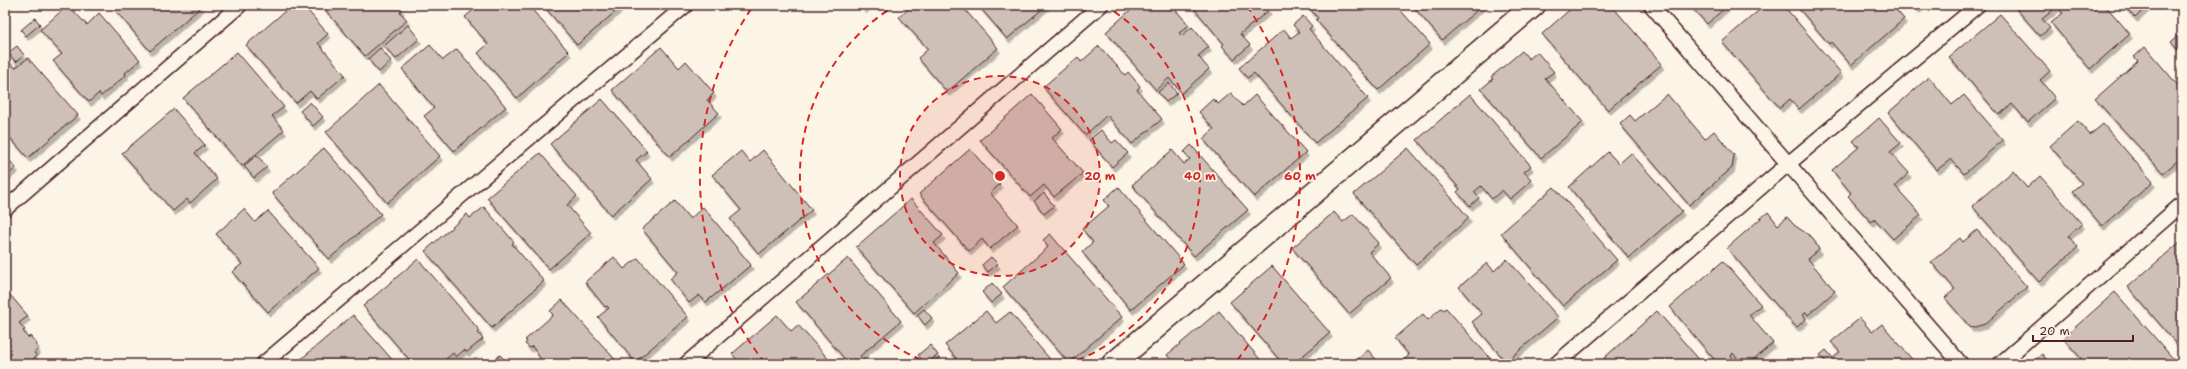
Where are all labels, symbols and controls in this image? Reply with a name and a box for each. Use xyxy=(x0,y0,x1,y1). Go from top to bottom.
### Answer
text: 20 m xyxy=(1084,168,1116,184)
text: 40 m xyxy=(1184,168,1216,184)
text: 60 m xyxy=(1284,168,1316,184)
centre of rings xyxy=(993,169,1007,183)
scale bar xyxy=(2033,317,2133,343)
text: 20 m xyxy=(2039,323,2070,339)

